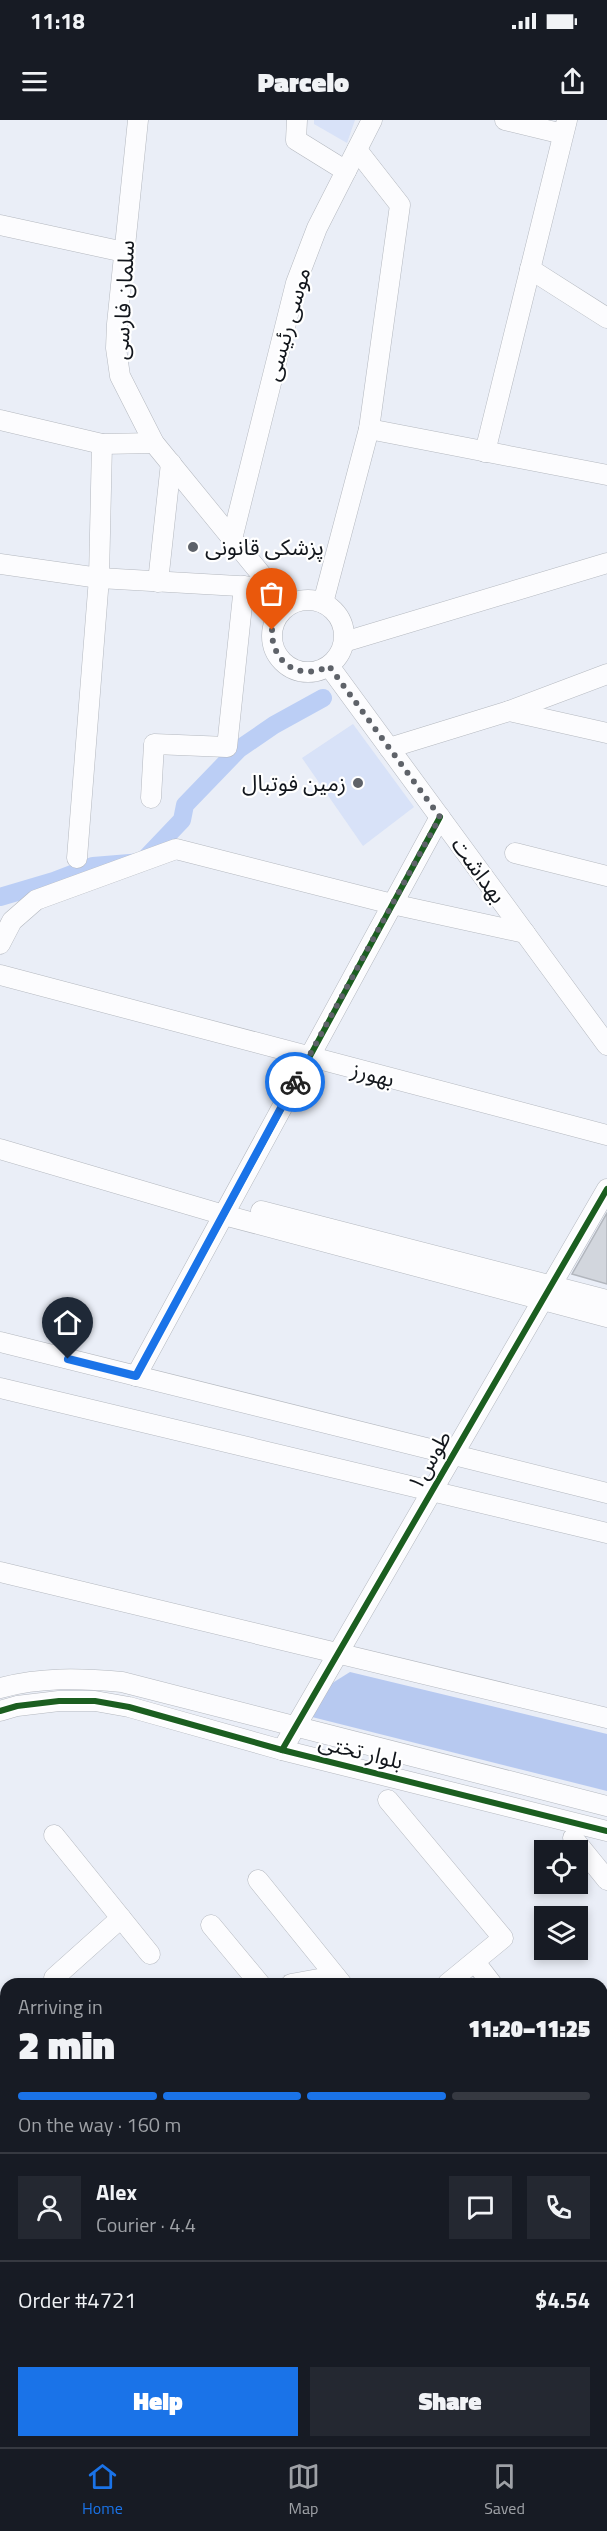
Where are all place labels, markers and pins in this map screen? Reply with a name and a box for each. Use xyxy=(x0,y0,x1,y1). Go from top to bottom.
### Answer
place label: پزشکی قانونی xyxy=(205,530,324,564)
marker: پزشکی قانونی xyxy=(186,540,200,554)
pin xyxy=(246,568,297,630)
place label: زمین فوتبال xyxy=(242,766,346,800)
marker: زمین فوتبال xyxy=(351,776,365,790)
pin xyxy=(42,1297,93,1359)

